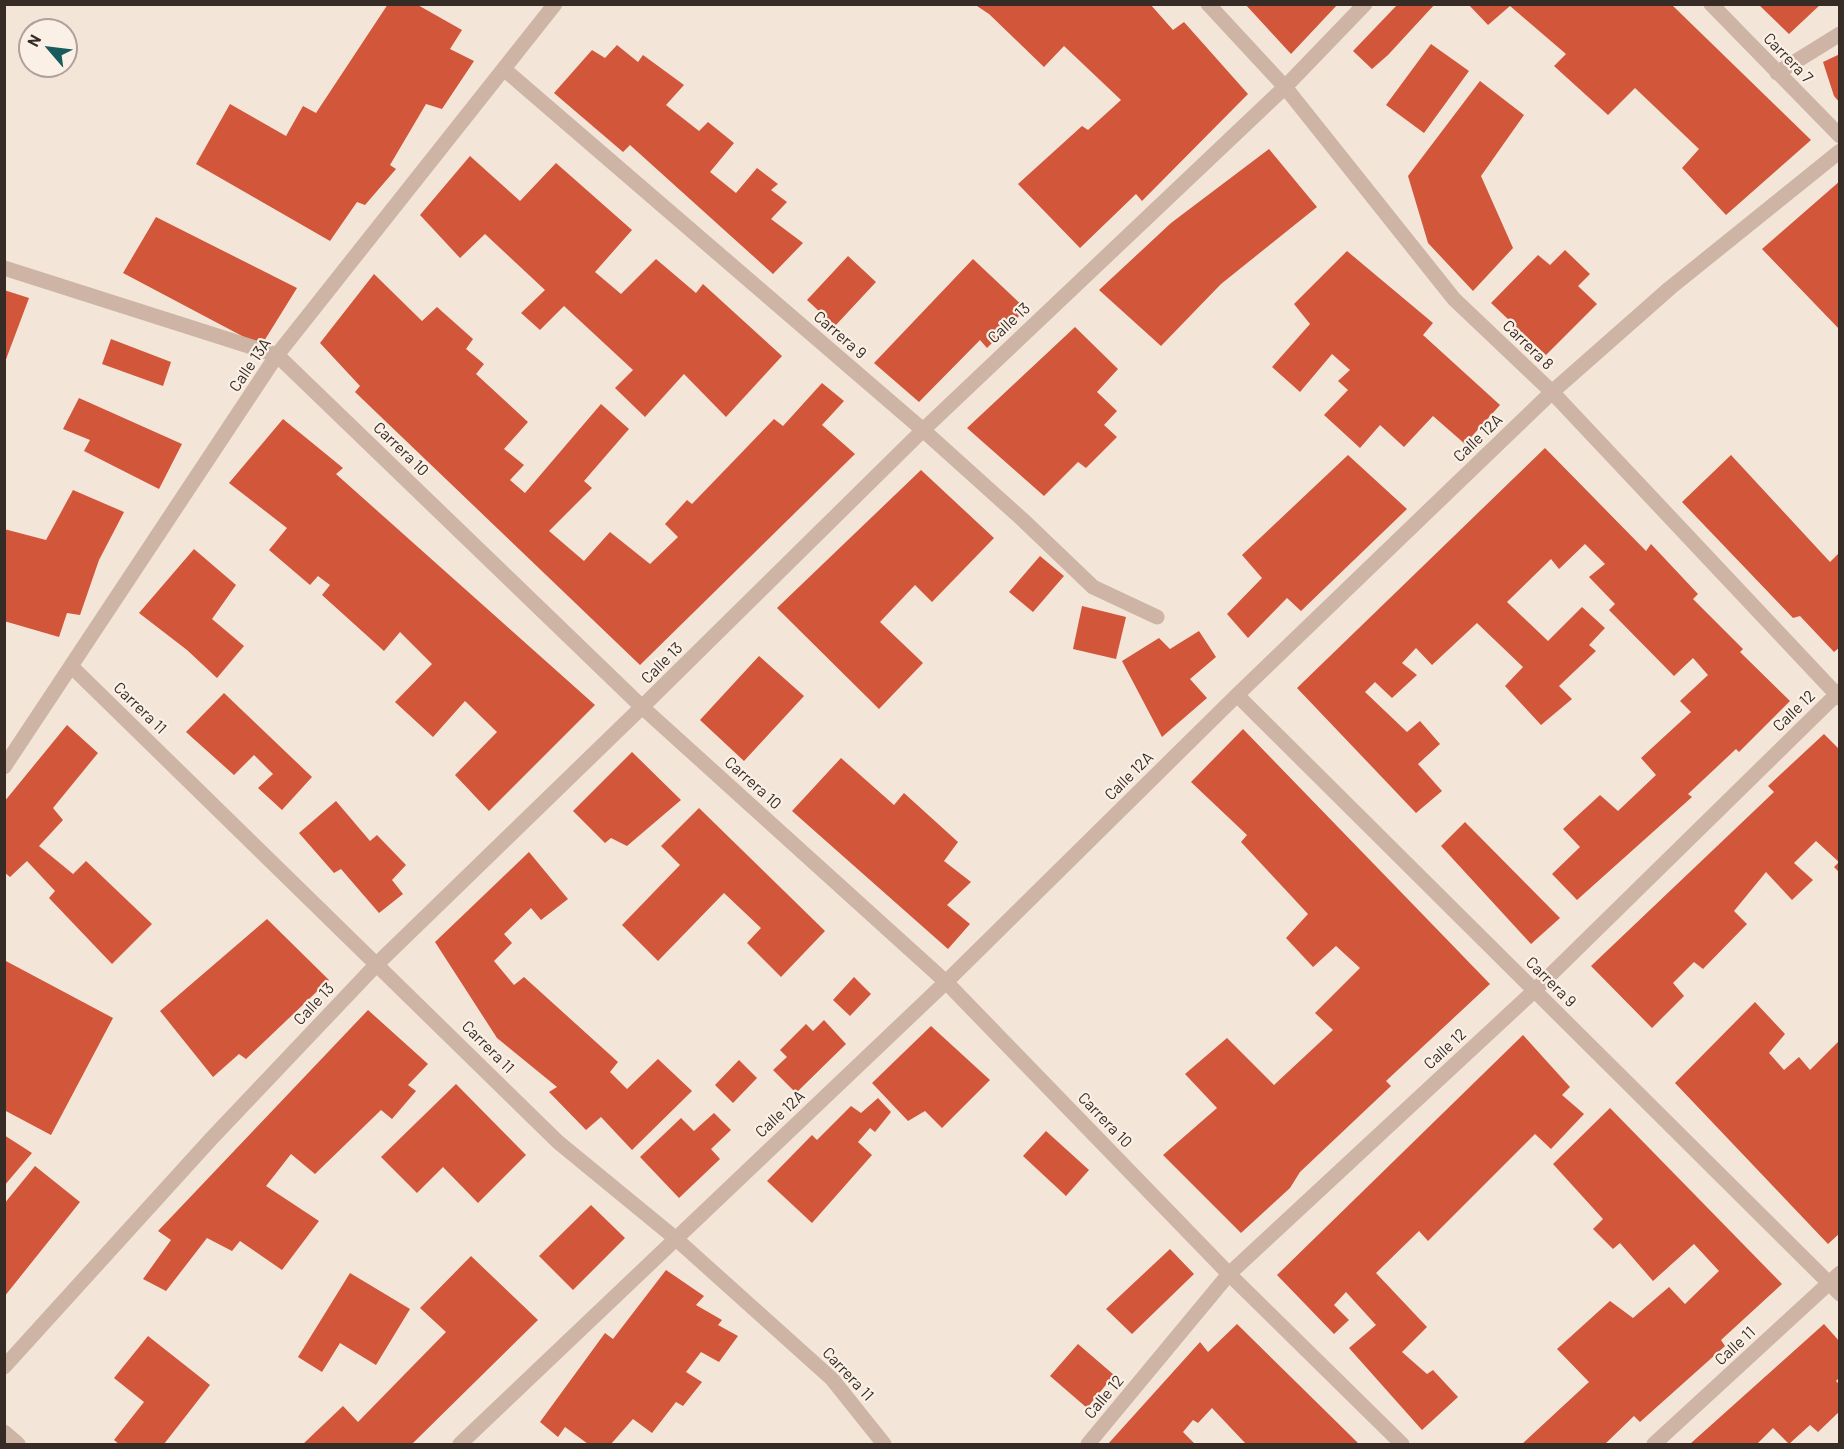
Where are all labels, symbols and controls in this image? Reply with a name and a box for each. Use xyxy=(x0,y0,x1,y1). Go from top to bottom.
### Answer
north arrow xyxy=(18,18,78,78)
street label: Carrera 7 xyxy=(1759,29,1817,87)
text: N xyxy=(23,31,44,49)
street label: Calle 13 xyxy=(984,299,1034,347)
street label: Carrera 9 xyxy=(810,307,870,363)
street label: Carrera 8 xyxy=(1499,316,1557,374)
street label: Calle 13A xyxy=(225,335,275,395)
street label: Calle 12A xyxy=(1449,410,1507,466)
street label: Carrera 10 xyxy=(369,418,433,480)
street label: Calle 13 xyxy=(637,638,687,688)
street label: Carrera 11 xyxy=(109,678,171,738)
street label: Calle 12 xyxy=(1769,686,1819,736)
street label: Calle 12A xyxy=(1101,748,1157,804)
street label: Carrera 10 xyxy=(721,753,785,813)
street label: Carrera 9 xyxy=(1522,953,1580,1011)
street label: Calle 13 xyxy=(290,979,338,1029)
street label: Carrera 11 xyxy=(458,1017,518,1077)
street label: Calle 12 xyxy=(1420,1025,1470,1073)
street label: Calle 12A xyxy=(751,1086,809,1142)
street label: Carrera 10 xyxy=(1074,1088,1136,1152)
street label: Calle 11 xyxy=(1711,1323,1759,1369)
street label: Carrera 11 xyxy=(818,1343,878,1405)
street label: Calle 12 xyxy=(1080,1371,1128,1423)

